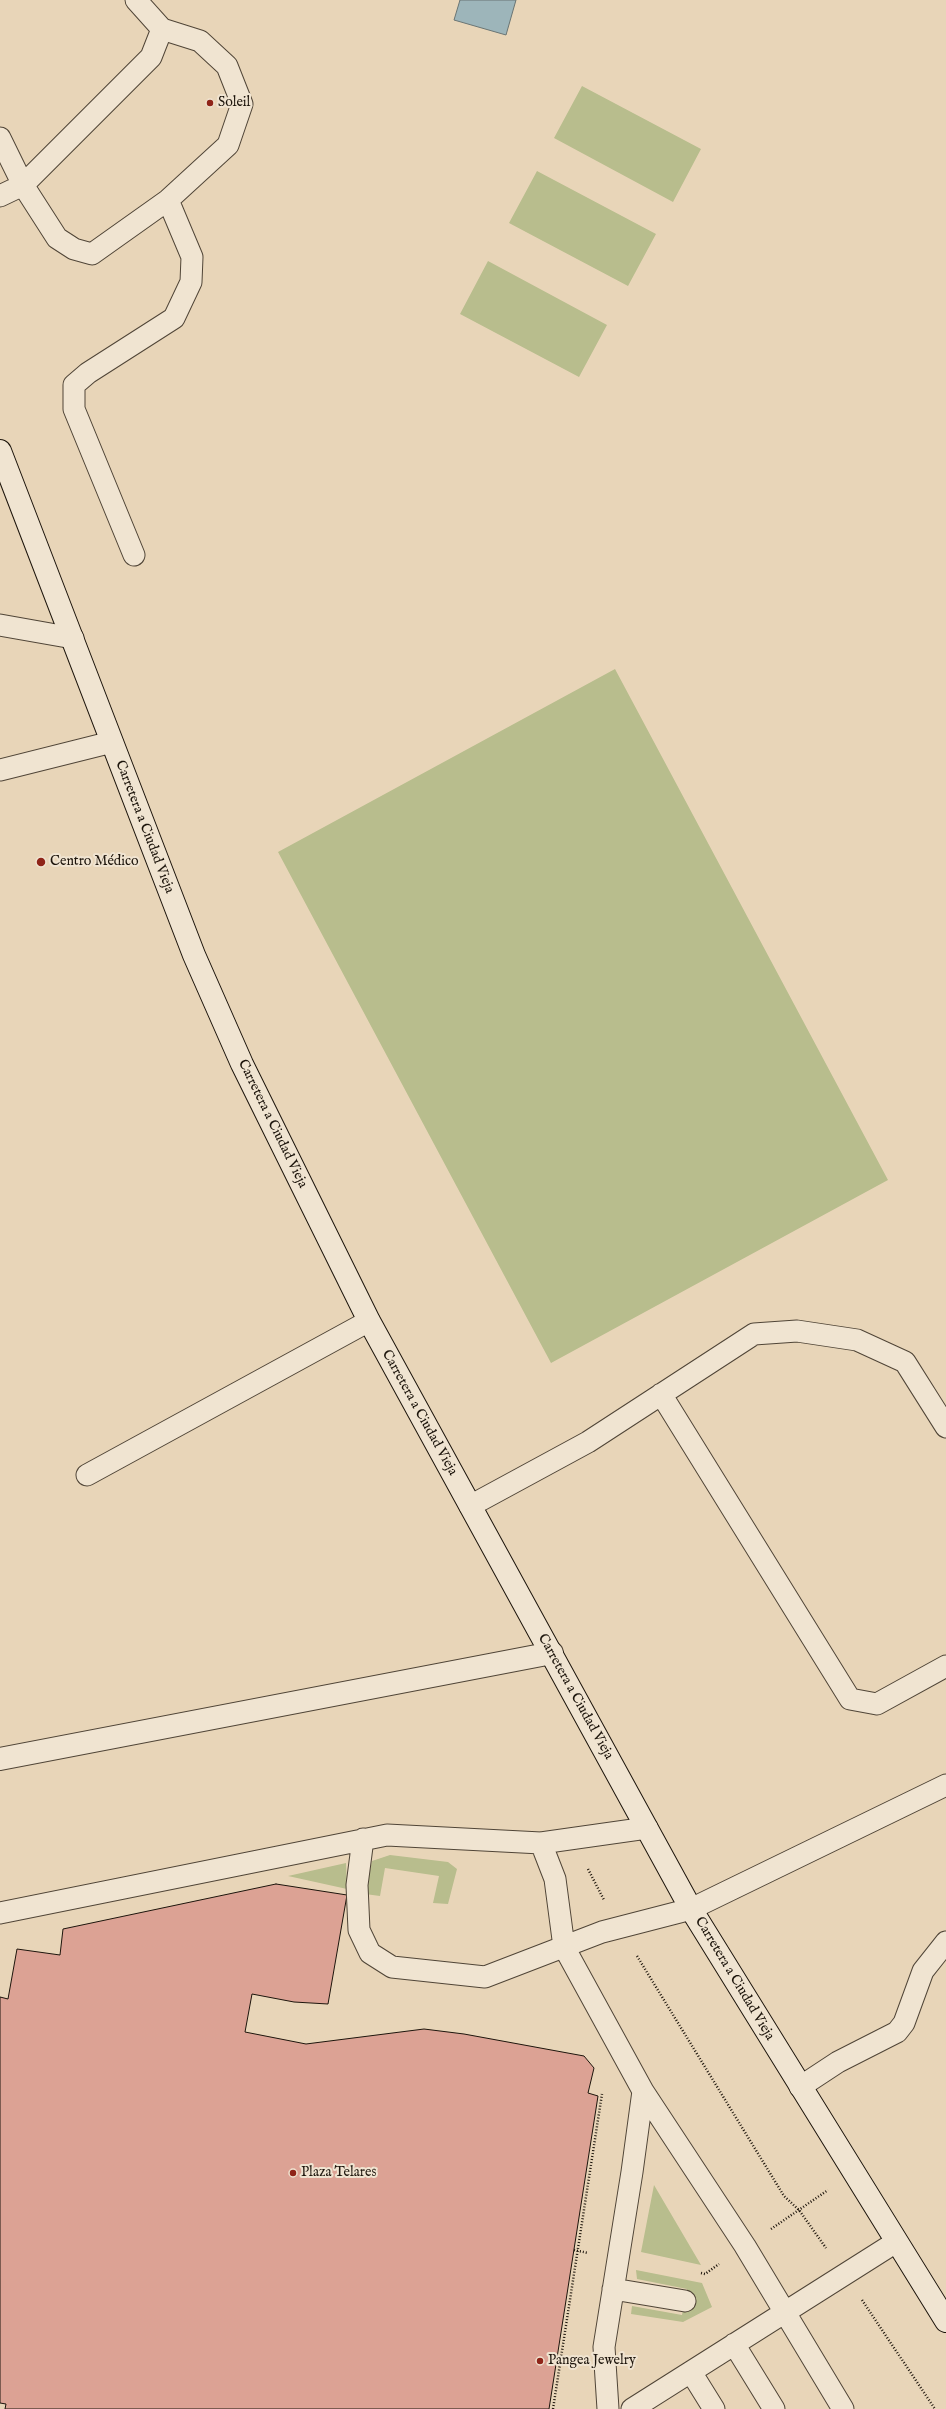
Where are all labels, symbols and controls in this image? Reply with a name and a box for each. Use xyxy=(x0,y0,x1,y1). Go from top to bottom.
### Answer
place label: Soleil xyxy=(218,95,250,111)
marker: Soleil xyxy=(205,98,215,108)
street label: Carretera a Ciudad Vieja xyxy=(111,758,177,896)
place label: Centro Médico xyxy=(50,854,139,870)
marker: Centro Médico xyxy=(35,856,47,868)
street label: Carretera a Ciudad Vieja xyxy=(234,1057,310,1191)
street label: Carretera a Ciudad Vieja xyxy=(377,1347,461,1479)
street label: Carretera a Ciudad Vieja xyxy=(533,1631,617,1763)
street label: Carretera a Ciudad Vieja xyxy=(691,1914,777,2044)
place label: Plaza Telares xyxy=(301,2165,376,2181)
marker: Plaza Telares xyxy=(288,2168,298,2178)
place label: Pangea Jewelry xyxy=(548,2353,636,2369)
marker: Pangea Jewelry xyxy=(535,2356,545,2366)

